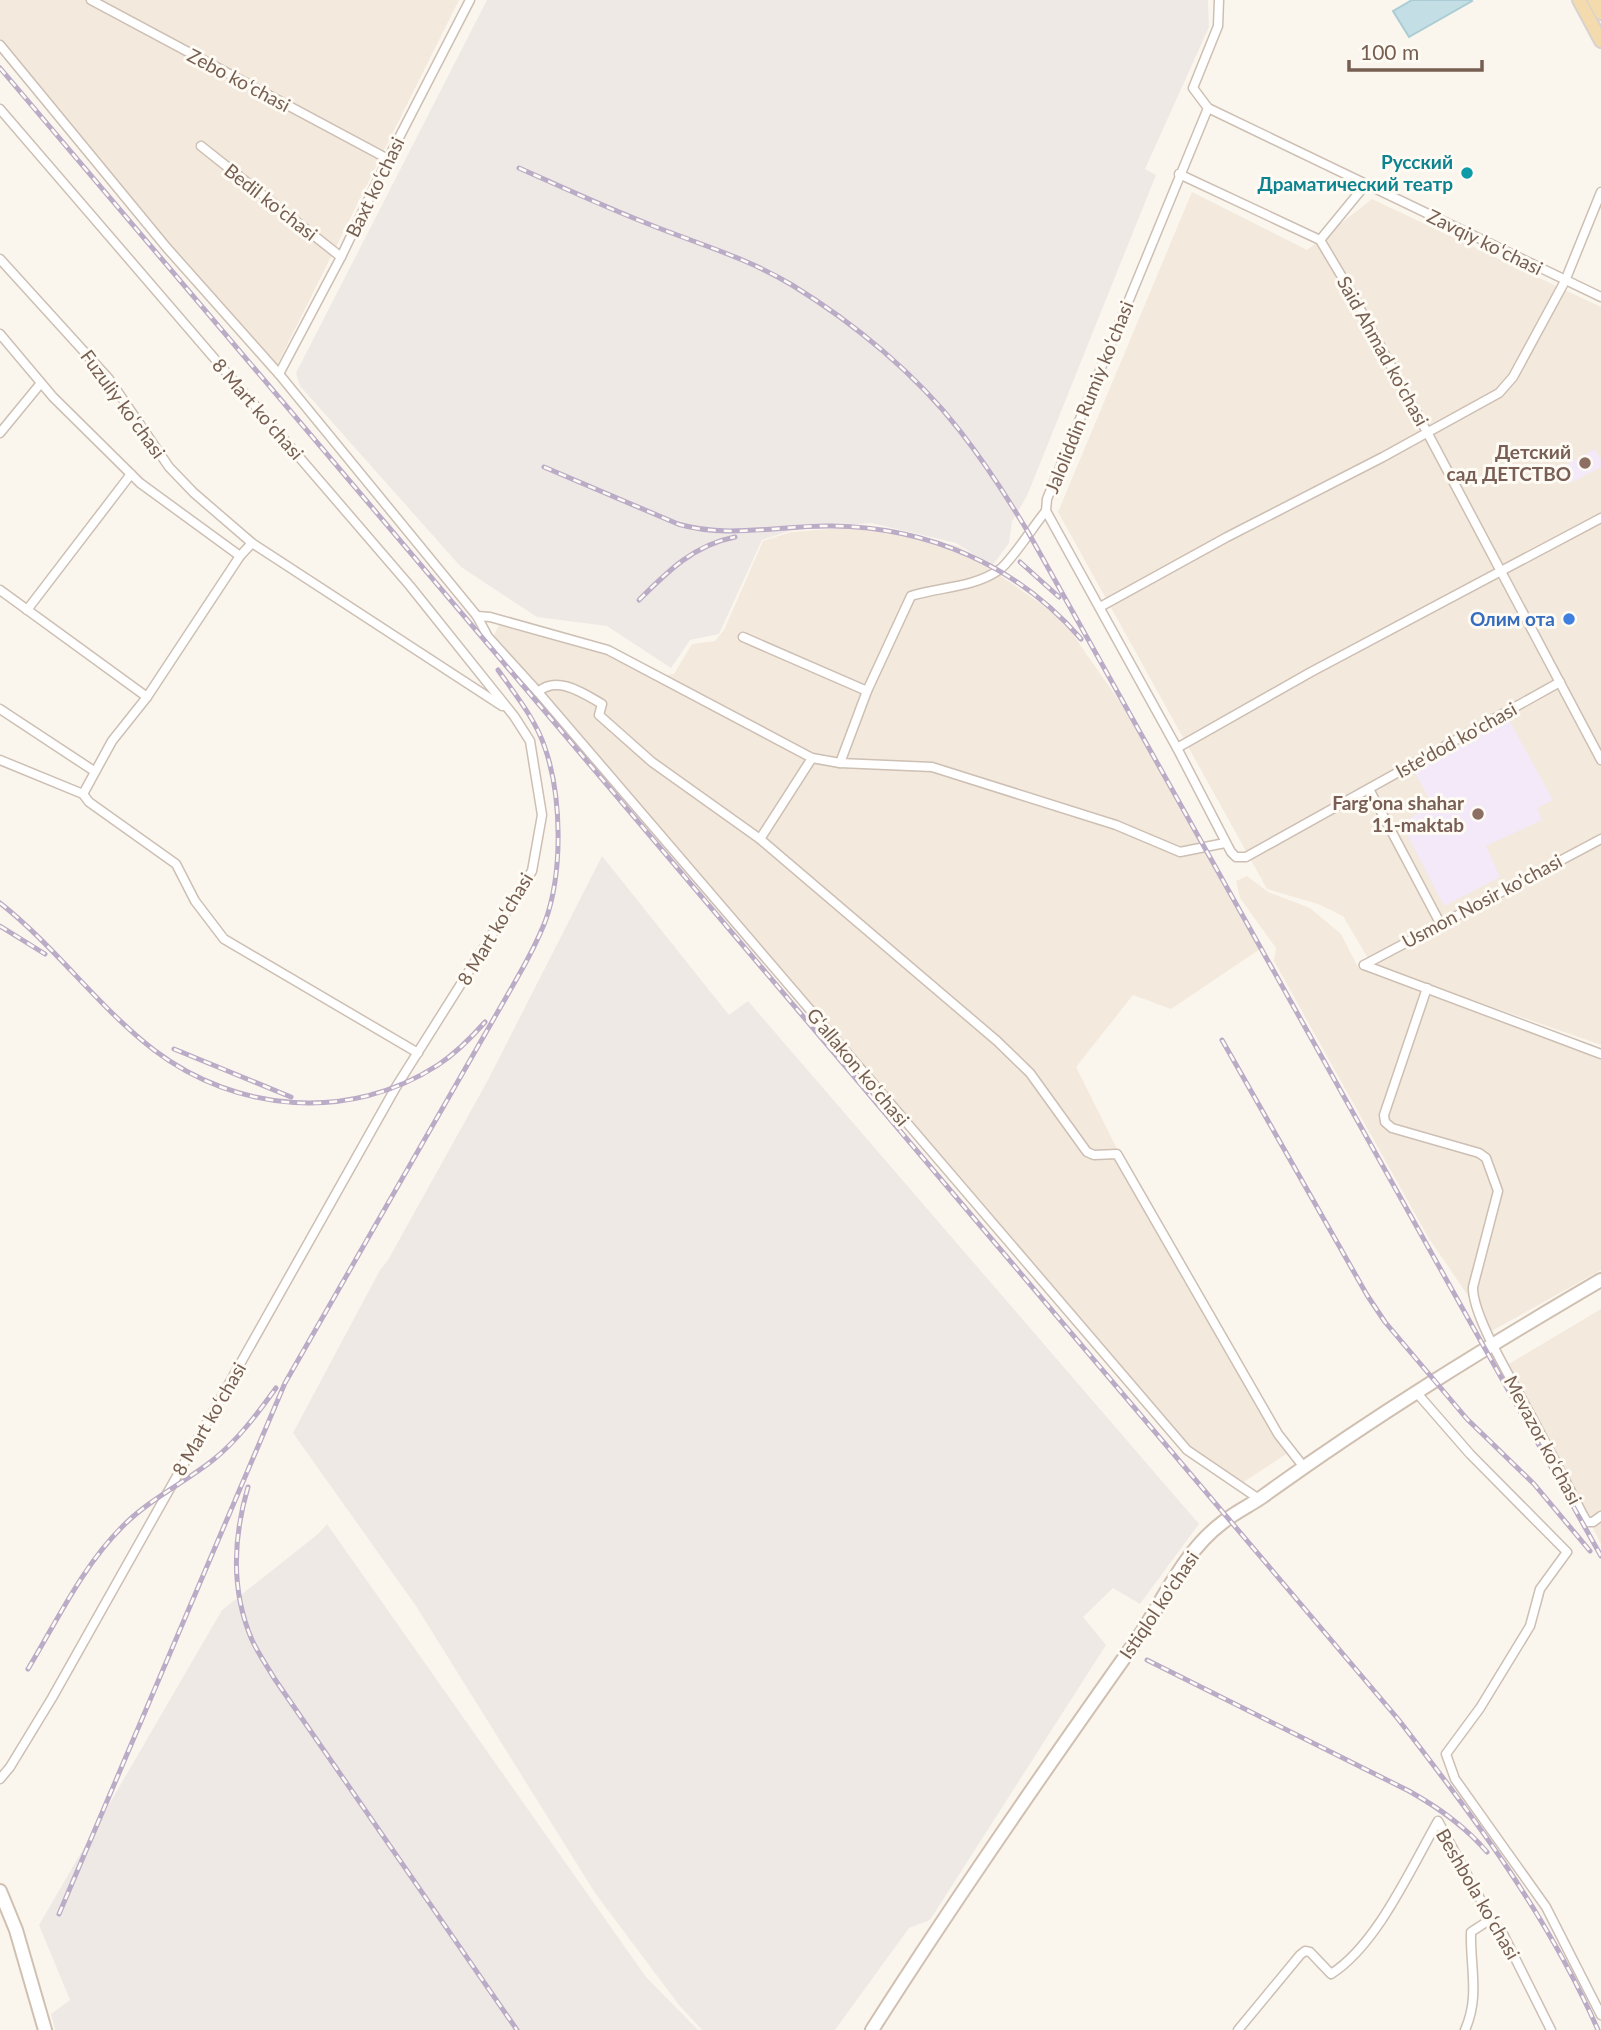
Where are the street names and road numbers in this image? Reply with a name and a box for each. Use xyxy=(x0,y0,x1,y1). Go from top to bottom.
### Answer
street label: Zebo koʻchasi xyxy=(184,43,295,116)
street label: Baxt koʻchasi xyxy=(340,133,409,241)
street label: Bedil ko'chasi xyxy=(220,158,322,245)
street label: Zavqiy koʻchasi xyxy=(1424,204,1547,279)
street label: Said Ahmad ko'chasi xyxy=(1333,272,1434,430)
street label: Jaloliddin Rumiy koʻchasi xyxy=(1039,297,1138,496)
street label: Fuzuliy koʻchasi xyxy=(76,345,171,463)
street label: 8 Mart koʻchasi xyxy=(208,353,309,464)
street label: Iste'dod ko'chasi xyxy=(1391,697,1520,782)
street label: Usmon Nosir ko'chasi xyxy=(1398,849,1566,952)
street label: 8 Mart koʻchasi xyxy=(452,868,537,989)
street label: Gʻallakon koʻchasi xyxy=(802,1003,914,1130)
street label: 8 Mart koʻchasi xyxy=(167,1358,250,1480)
street label: Mevazor koʻchasi xyxy=(1500,1371,1587,1508)
street label: Istiqlol ko'chasi xyxy=(1114,1546,1203,1663)
street label: Beshbola koʻchasi xyxy=(1432,1824,1525,1963)

